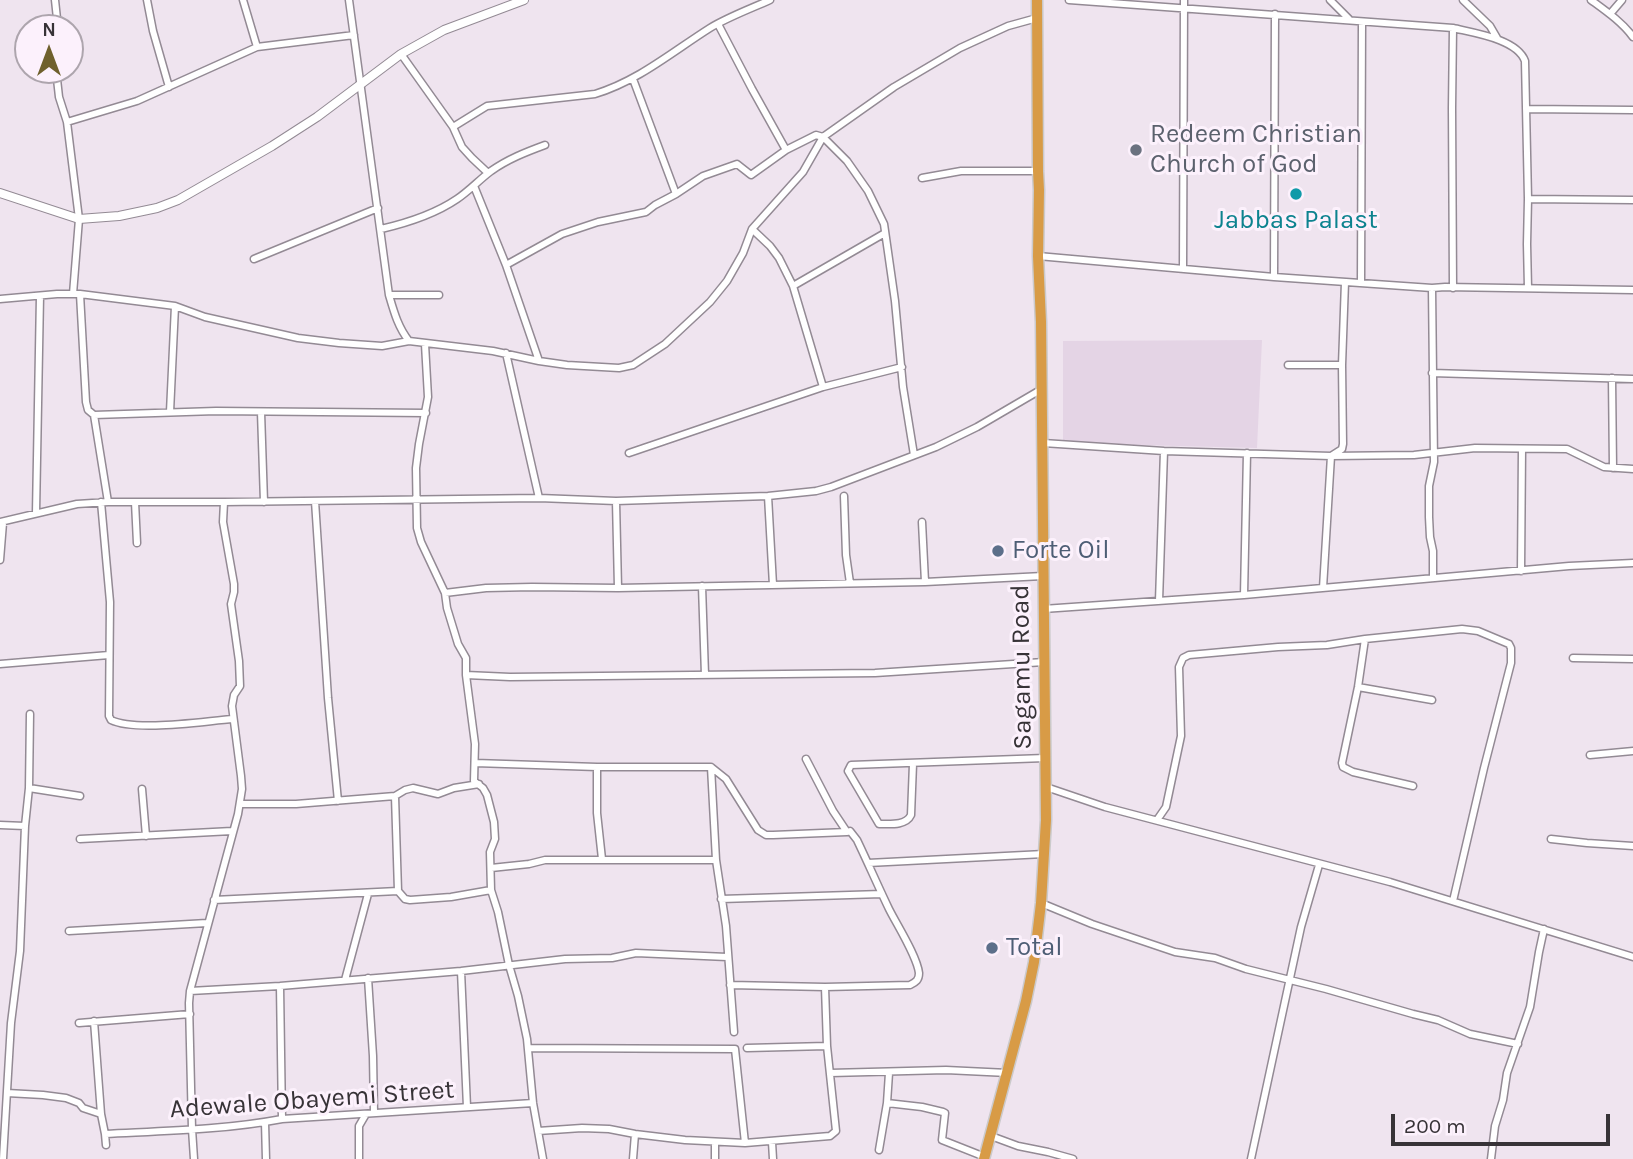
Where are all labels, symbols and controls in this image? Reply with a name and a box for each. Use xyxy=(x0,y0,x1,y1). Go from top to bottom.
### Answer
north arrow xyxy=(14,14,84,84)
text: N xyxy=(42,19,56,41)
place label: Redeem Christian Church of God xyxy=(1150,119,1362,180)
marker: Redeem Christian Church of God xyxy=(1128,142,1144,158)
marker: Jabbas Palast xyxy=(1288,186,1304,202)
place label: Jabbas Palast xyxy=(1214,205,1378,237)
place label: Forte Oil xyxy=(1012,535,1110,567)
marker: Forte Oil xyxy=(990,543,1006,559)
street label: Sagamu Road xyxy=(1005,584,1039,750)
place label: Total xyxy=(1006,932,1063,964)
marker: Total xyxy=(984,940,1000,956)
street label: Adewale Obayemi Street xyxy=(169,1074,455,1126)
scale bar xyxy=(1395,1100,1614,1144)
text: 200 m xyxy=(1404,1114,1466,1138)

